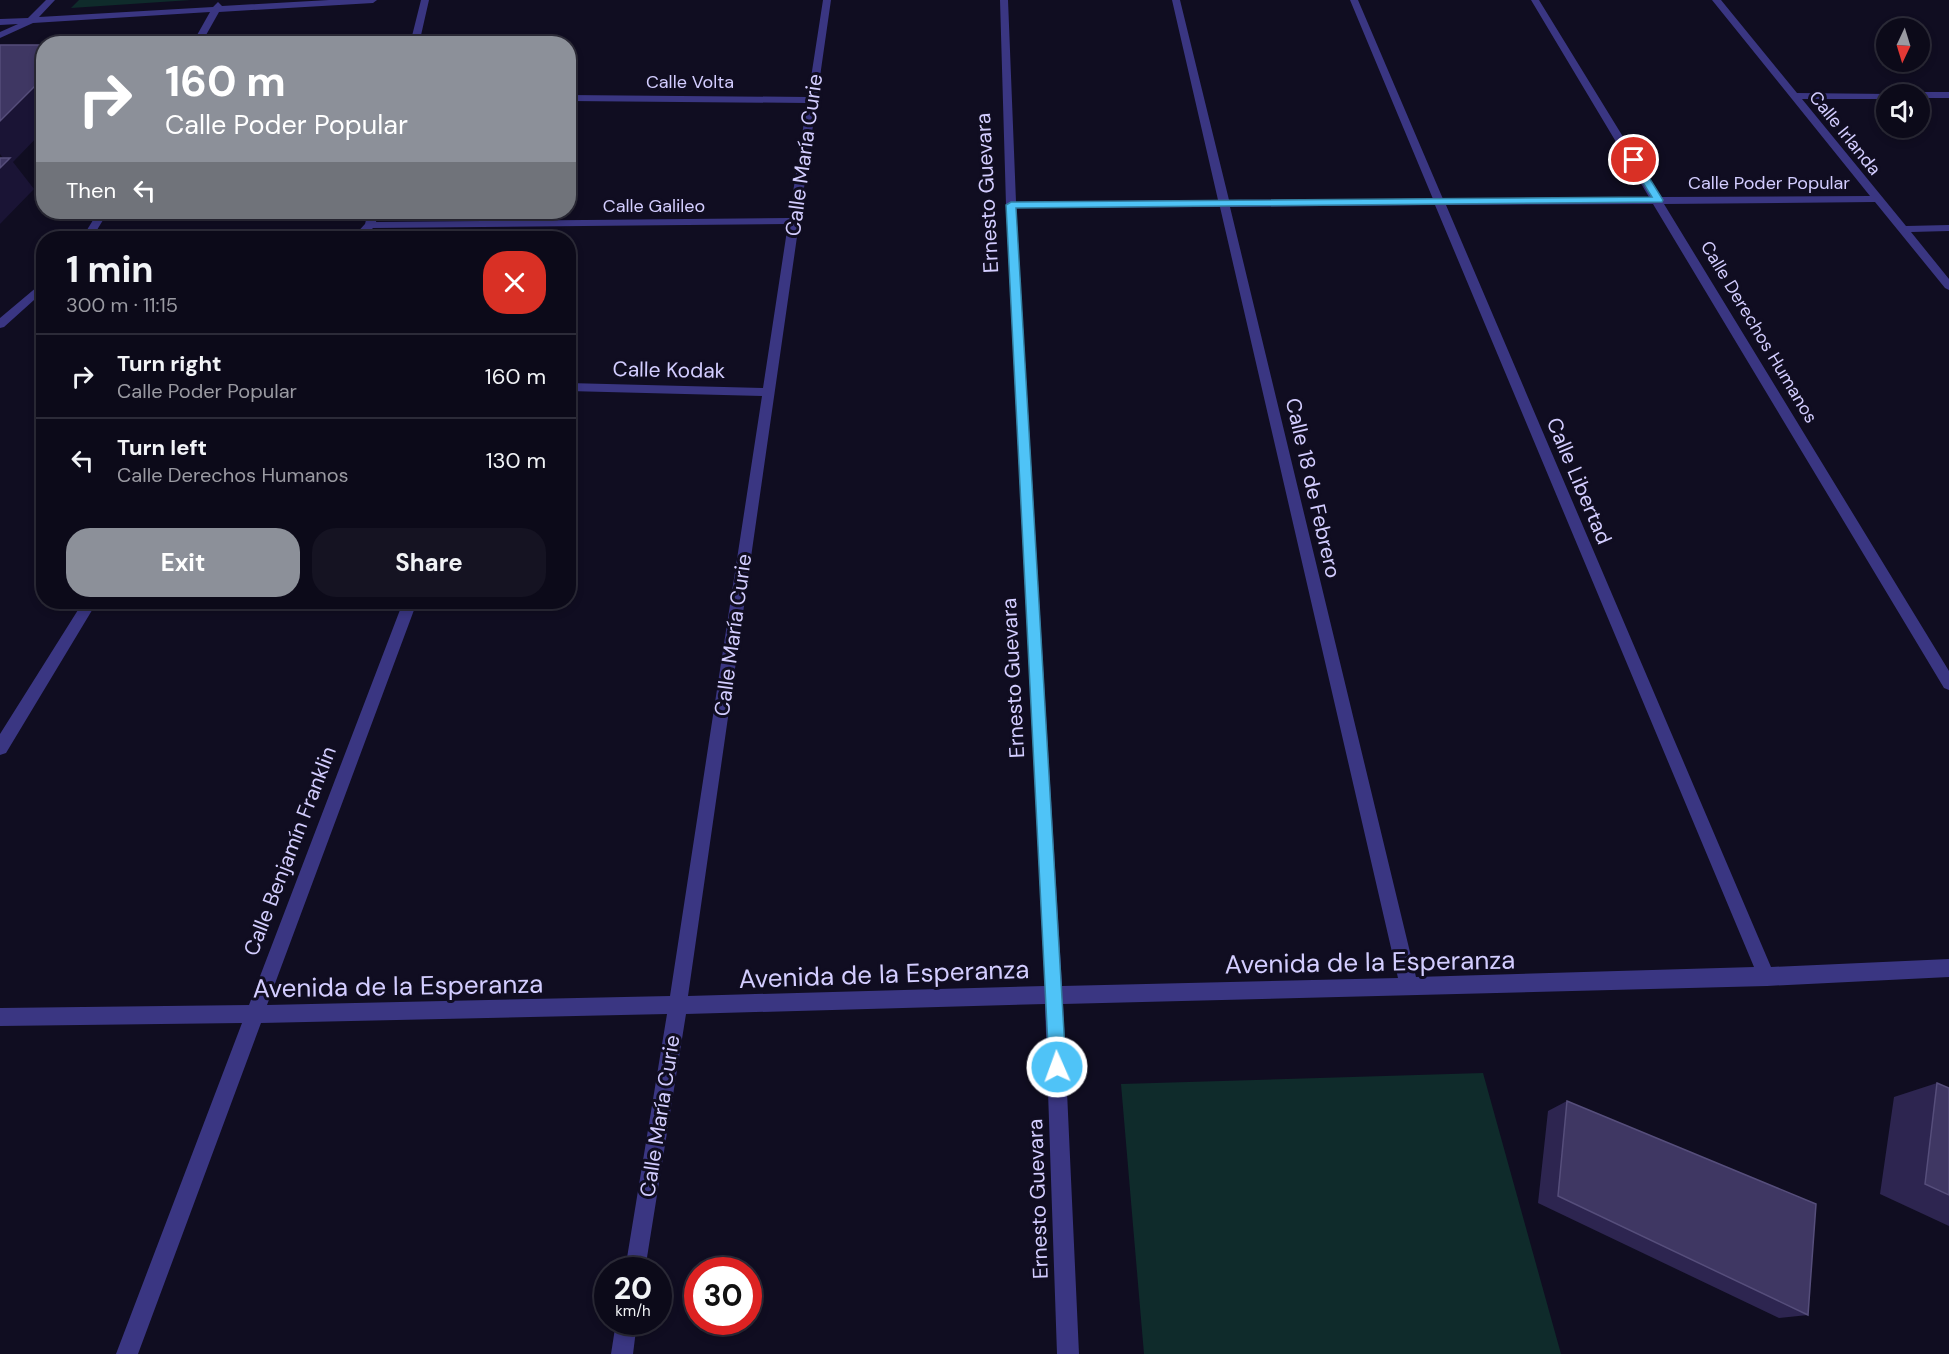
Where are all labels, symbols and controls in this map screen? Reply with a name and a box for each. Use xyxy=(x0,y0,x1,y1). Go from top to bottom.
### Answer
north arrow xyxy=(1876,18,1930,72)
map controls xyxy=(1876,18,1930,138)
text: 160 m xyxy=(165,54,286,109)
icon: right xyxy=(66,60,144,138)
street label: Calle Volta xyxy=(646,70,734,94)
street label: Calle María Curie xyxy=(779,72,829,238)
button: sound xyxy=(1876,84,1930,138)
street label: Calle Irlanda xyxy=(1804,86,1886,180)
text: Calle Poder Popular xyxy=(165,107,408,142)
street label: Ernesto Guevara xyxy=(969,112,1005,274)
pin xyxy=(1608,134,1659,185)
icon: arrive xyxy=(1617,143,1650,176)
street label: Calle Poder Popular xyxy=(1688,171,1850,195)
icon: left xyxy=(128,174,161,207)
text: Then xyxy=(66,176,116,205)
street label: Calle Galileo xyxy=(603,194,705,218)
street label: Calle Derechos Humanos xyxy=(1695,236,1823,428)
text: 1 min xyxy=(66,246,154,293)
button: close xyxy=(483,251,546,314)
text: 300 m · 11:15 xyxy=(66,292,178,318)
text: Turn right xyxy=(117,349,222,378)
street label: Calle Kodak xyxy=(612,355,726,385)
icon: right xyxy=(66,360,99,393)
text: 160 m xyxy=(485,362,546,391)
text: Calle Poder Popular xyxy=(117,378,297,404)
street label: Calle 18 de Febrero xyxy=(1279,395,1347,581)
street label: Calle Libertad xyxy=(1540,413,1618,549)
text: Turn left xyxy=(117,433,207,462)
icon: left xyxy=(66,444,99,477)
text: 130 m xyxy=(486,446,546,475)
text: Calle Derechos Humanos xyxy=(117,462,349,488)
button: Exit xyxy=(66,528,300,597)
button: Share xyxy=(312,528,546,597)
street label: Calle María Curie xyxy=(708,552,758,718)
street label: Ernesto Guevara xyxy=(995,597,1031,759)
street label: Calle Benjamín Franklin xyxy=(237,742,343,960)
street label: Avenida de la Esperanza xyxy=(1224,942,1516,982)
street label: Avenida de la Esperanza xyxy=(738,952,1030,996)
street label: Avenida de la Esperanza xyxy=(252,966,544,1006)
street label: Calle María Curie xyxy=(633,1033,687,1199)
position arrow xyxy=(1025,1035,1089,1099)
street label: Ernesto Guevara xyxy=(1021,1118,1055,1280)
speed limit sign: 30 xyxy=(684,1257,762,1335)
text: 20 xyxy=(614,1269,652,1308)
text: km/h xyxy=(615,1301,651,1321)

